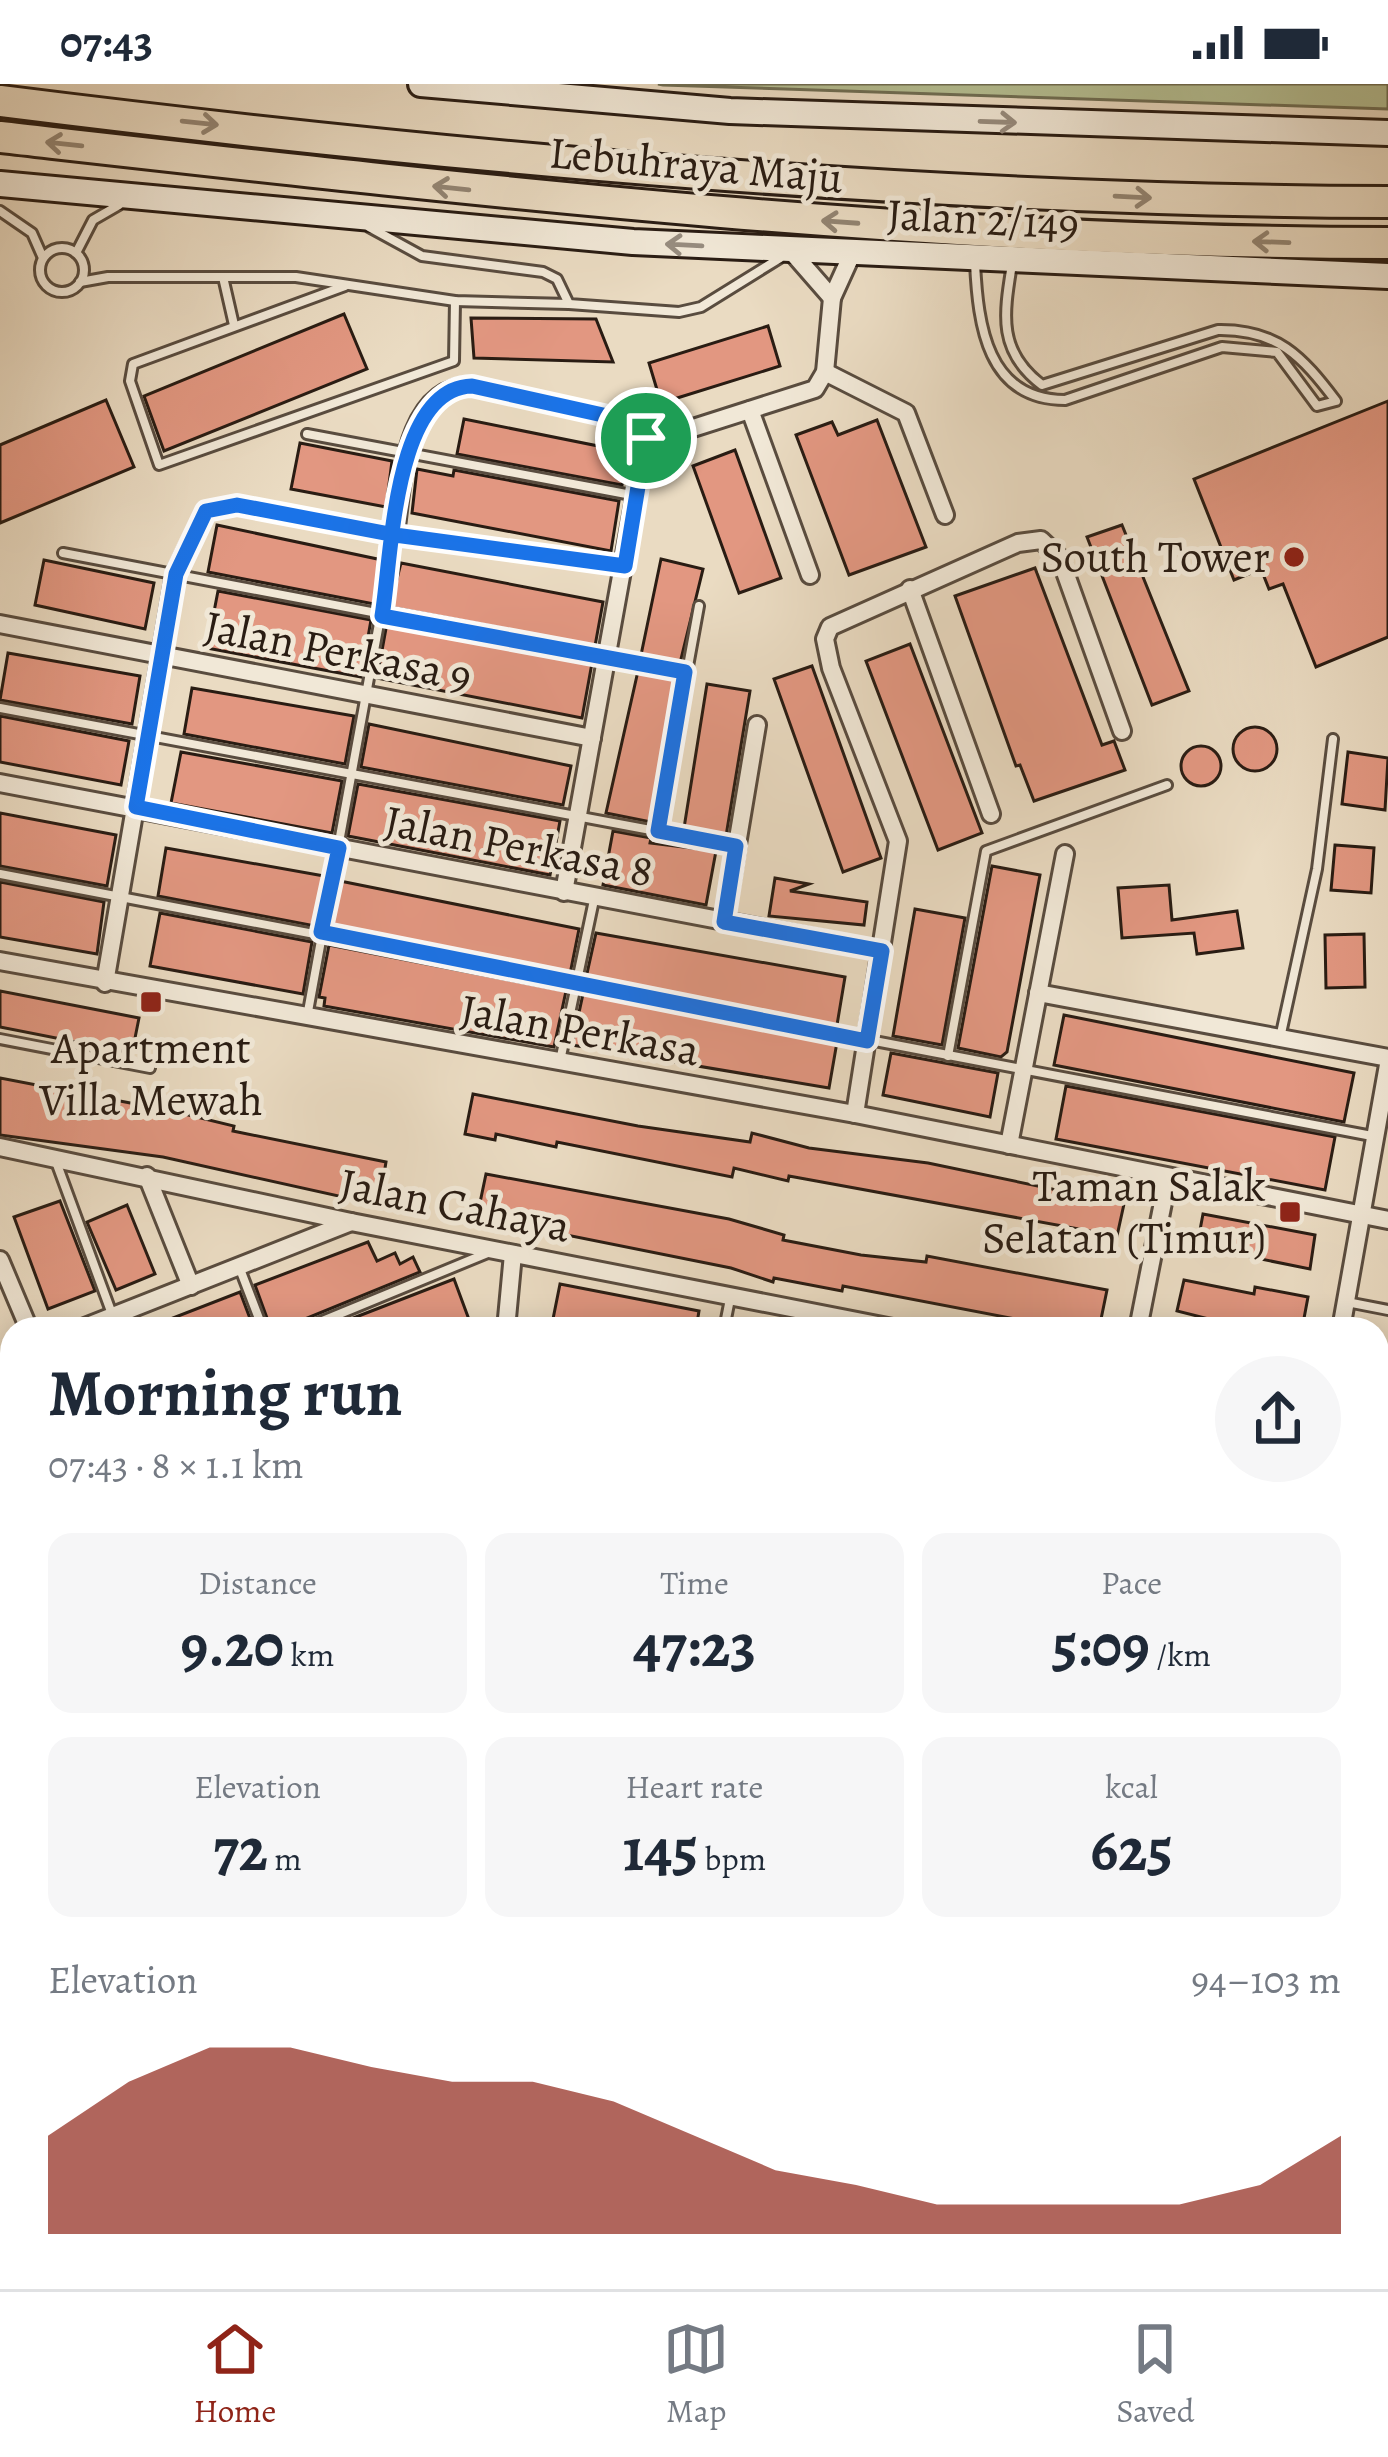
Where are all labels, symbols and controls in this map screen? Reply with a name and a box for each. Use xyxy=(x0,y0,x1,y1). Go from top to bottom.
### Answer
text: 07:43 xyxy=(60,11,153,73)
one-way arrow xyxy=(978,111,1017,134)
one-way arrow xyxy=(180,112,219,135)
street label: Lebuhraya Maju xyxy=(547,121,846,209)
one-way arrow xyxy=(45,132,84,155)
one-way arrow xyxy=(432,176,471,198)
street label: Jalan 2/149 xyxy=(885,183,1081,255)
one-way arrow xyxy=(1113,186,1152,209)
one-way arrow xyxy=(821,210,860,233)
one-way arrow xyxy=(1252,231,1291,254)
one-way arrow xyxy=(665,233,704,256)
pin xyxy=(595,387,697,489)
icon: arrive xyxy=(613,405,679,471)
place label: South Tower xyxy=(1041,526,1270,588)
marker: South Tower xyxy=(1281,544,1307,570)
street label: Jalan Perkasa 9 xyxy=(199,595,477,707)
street label: Jalan Perkasa 8 xyxy=(379,790,659,902)
street label: Jalan Perkasa xyxy=(456,979,704,1082)
marker: Apartment Villa Mewah xyxy=(138,989,164,1015)
place label: Apartment Villa Mewah xyxy=(38,1017,263,1131)
street label: Jalan Cahaya xyxy=(334,1152,576,1258)
place label: Taman Salak Selatan (Timur) xyxy=(982,1155,1266,1269)
marker: Taman Salak Selatan (Timur) xyxy=(1277,1199,1303,1225)
text: Morning run xyxy=(48,1348,403,1438)
button: share xyxy=(1215,1356,1341,1482)
text: 07:43 · 8 × 1.1 km xyxy=(48,1438,304,1491)
text: Distance xyxy=(198,1560,317,1605)
text: Time xyxy=(660,1560,729,1605)
text: Pace xyxy=(1101,1560,1162,1605)
text: 9.20 xyxy=(181,1605,284,1687)
text: 47:23 xyxy=(633,1605,756,1687)
text: 5:09 xyxy=(1052,1605,1150,1687)
text: km xyxy=(284,1632,334,1677)
text: /km xyxy=(1150,1632,1211,1677)
text: Elevation xyxy=(194,1764,321,1809)
text: Heart rate xyxy=(626,1764,763,1809)
text: kcal xyxy=(1105,1764,1158,1809)
text: 72 xyxy=(213,1809,268,1891)
text: 145 xyxy=(623,1809,698,1891)
text: 625 xyxy=(1090,1809,1173,1891)
text: m xyxy=(268,1836,302,1881)
text: bpm xyxy=(698,1836,766,1881)
text: Elevation xyxy=(48,1953,198,2006)
text: 94–103 m xyxy=(1191,1953,1341,2006)
tab: Home xyxy=(193,2316,276,2433)
tab: Map xyxy=(663,2316,729,2433)
tab: Saved xyxy=(1116,2316,1195,2433)

